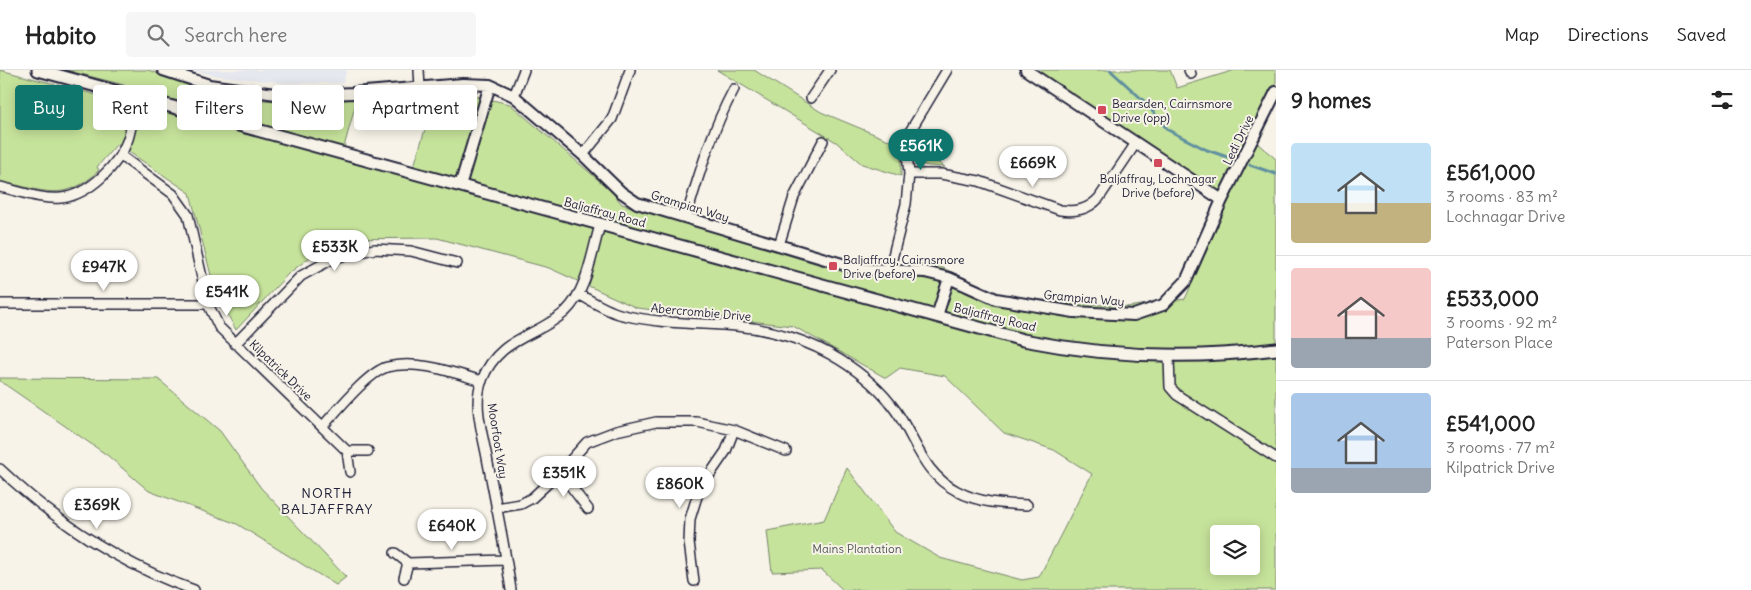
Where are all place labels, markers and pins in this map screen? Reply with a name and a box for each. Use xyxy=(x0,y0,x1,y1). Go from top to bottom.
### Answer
place label: Bearsden, Cairnsmore Drive (opp) xyxy=(1112,96,1232,125)
marker: Bearsden, Cairnsmore Drive (opp) xyxy=(1096,104,1108,116)
pin: £561K xyxy=(886,128,956,171)
pin: £669K xyxy=(998,146,1068,188)
marker: Baljaffray, Lochnagar Drive (before) xyxy=(1152,157,1164,169)
place label: Baljaffray, Lochnagar Drive (before) xyxy=(1100,171,1217,200)
pin: £533K xyxy=(300,230,370,272)
pin: £947K xyxy=(69,250,139,292)
place label: Baljaffray, Cairnsmore Drive (before) xyxy=(843,252,964,281)
marker: Baljaffray, Cairnsmore Drive (before) xyxy=(827,260,839,272)
pin: £541K xyxy=(192,274,262,317)
pin: £351K xyxy=(529,456,599,498)
pin: £860K xyxy=(645,466,715,509)
pin: £369K xyxy=(62,488,132,530)
pin: £640K xyxy=(417,508,487,551)

